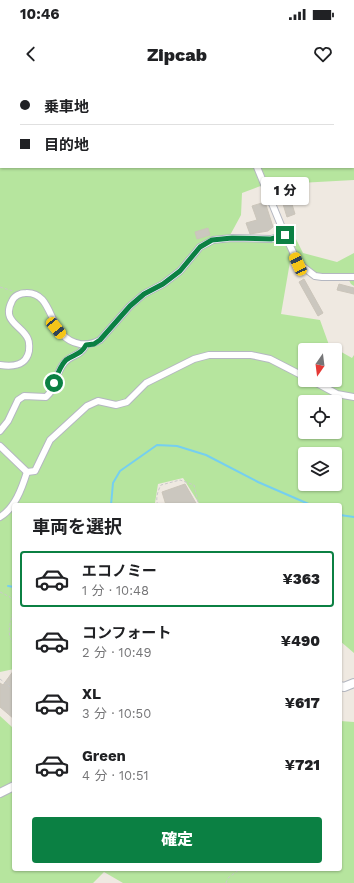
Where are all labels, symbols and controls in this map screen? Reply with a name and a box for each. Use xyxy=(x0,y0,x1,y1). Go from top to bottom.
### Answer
text: 10:46 xyxy=(20,5,60,23)
icon: back xyxy=(20,43,42,65)
icon: heart xyxy=(312,43,334,65)
text: Zipcab xyxy=(147,44,207,65)
text: 乗車地 xyxy=(44,98,89,116)
text: 目的地 xyxy=(44,136,89,154)
callout: 1 分 xyxy=(261,177,309,205)
text: 1 分 xyxy=(274,183,296,198)
route end xyxy=(276,226,294,244)
car xyxy=(287,251,309,277)
car xyxy=(44,315,68,341)
north arrow xyxy=(298,343,342,387)
map controls xyxy=(298,343,342,491)
route start xyxy=(45,374,63,392)
button: locate xyxy=(298,395,342,439)
button: layers xyxy=(298,447,342,491)
text: 車両を選択 xyxy=(32,516,122,537)
icon: car xyxy=(34,561,70,597)
text: エコノミー xyxy=(82,562,157,580)
text: ¥363 xyxy=(283,570,320,588)
text: 1 分 · 10:48 xyxy=(82,583,149,598)
icon: car xyxy=(34,623,70,659)
text: コンフォート xyxy=(82,624,172,642)
text: ¥490 xyxy=(281,632,320,650)
text: 2 分 · 10:49 xyxy=(82,645,152,660)
icon: car xyxy=(34,685,70,721)
text: XL xyxy=(82,685,101,703)
text: ¥617 xyxy=(285,694,320,712)
text: 3 分 · 10:50 xyxy=(82,706,151,721)
icon: car xyxy=(34,747,70,783)
text: Green xyxy=(82,747,126,765)
text: ¥721 xyxy=(285,756,320,774)
text: 4 分 · 10:51 xyxy=(82,768,149,783)
button: 確定 xyxy=(32,817,322,863)

